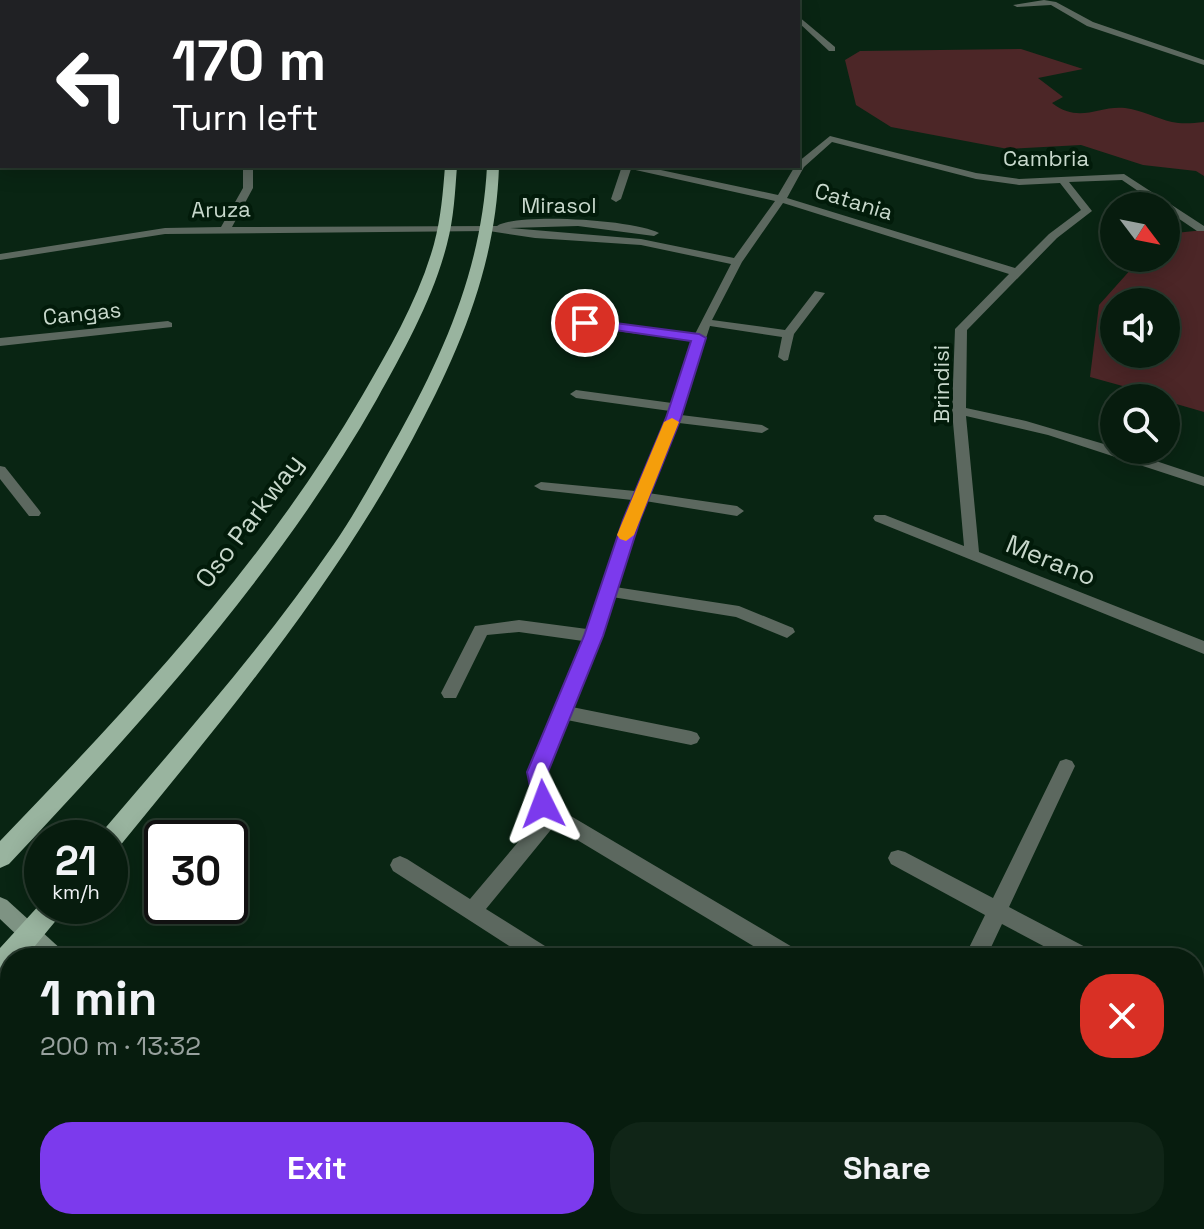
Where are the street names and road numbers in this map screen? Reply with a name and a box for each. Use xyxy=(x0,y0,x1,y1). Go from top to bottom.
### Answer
street label: Cambria xyxy=(1003,144,1089,172)
street label: Catania xyxy=(812,176,897,226)
street label: Mirasol xyxy=(521,191,597,219)
street label: Aruza xyxy=(191,194,251,224)
street label: Cangas xyxy=(41,295,123,331)
street label: Brindisi xyxy=(927,345,955,423)
street label: Oso Parkway xyxy=(188,447,310,595)
street label: Merano xyxy=(1001,527,1101,593)

